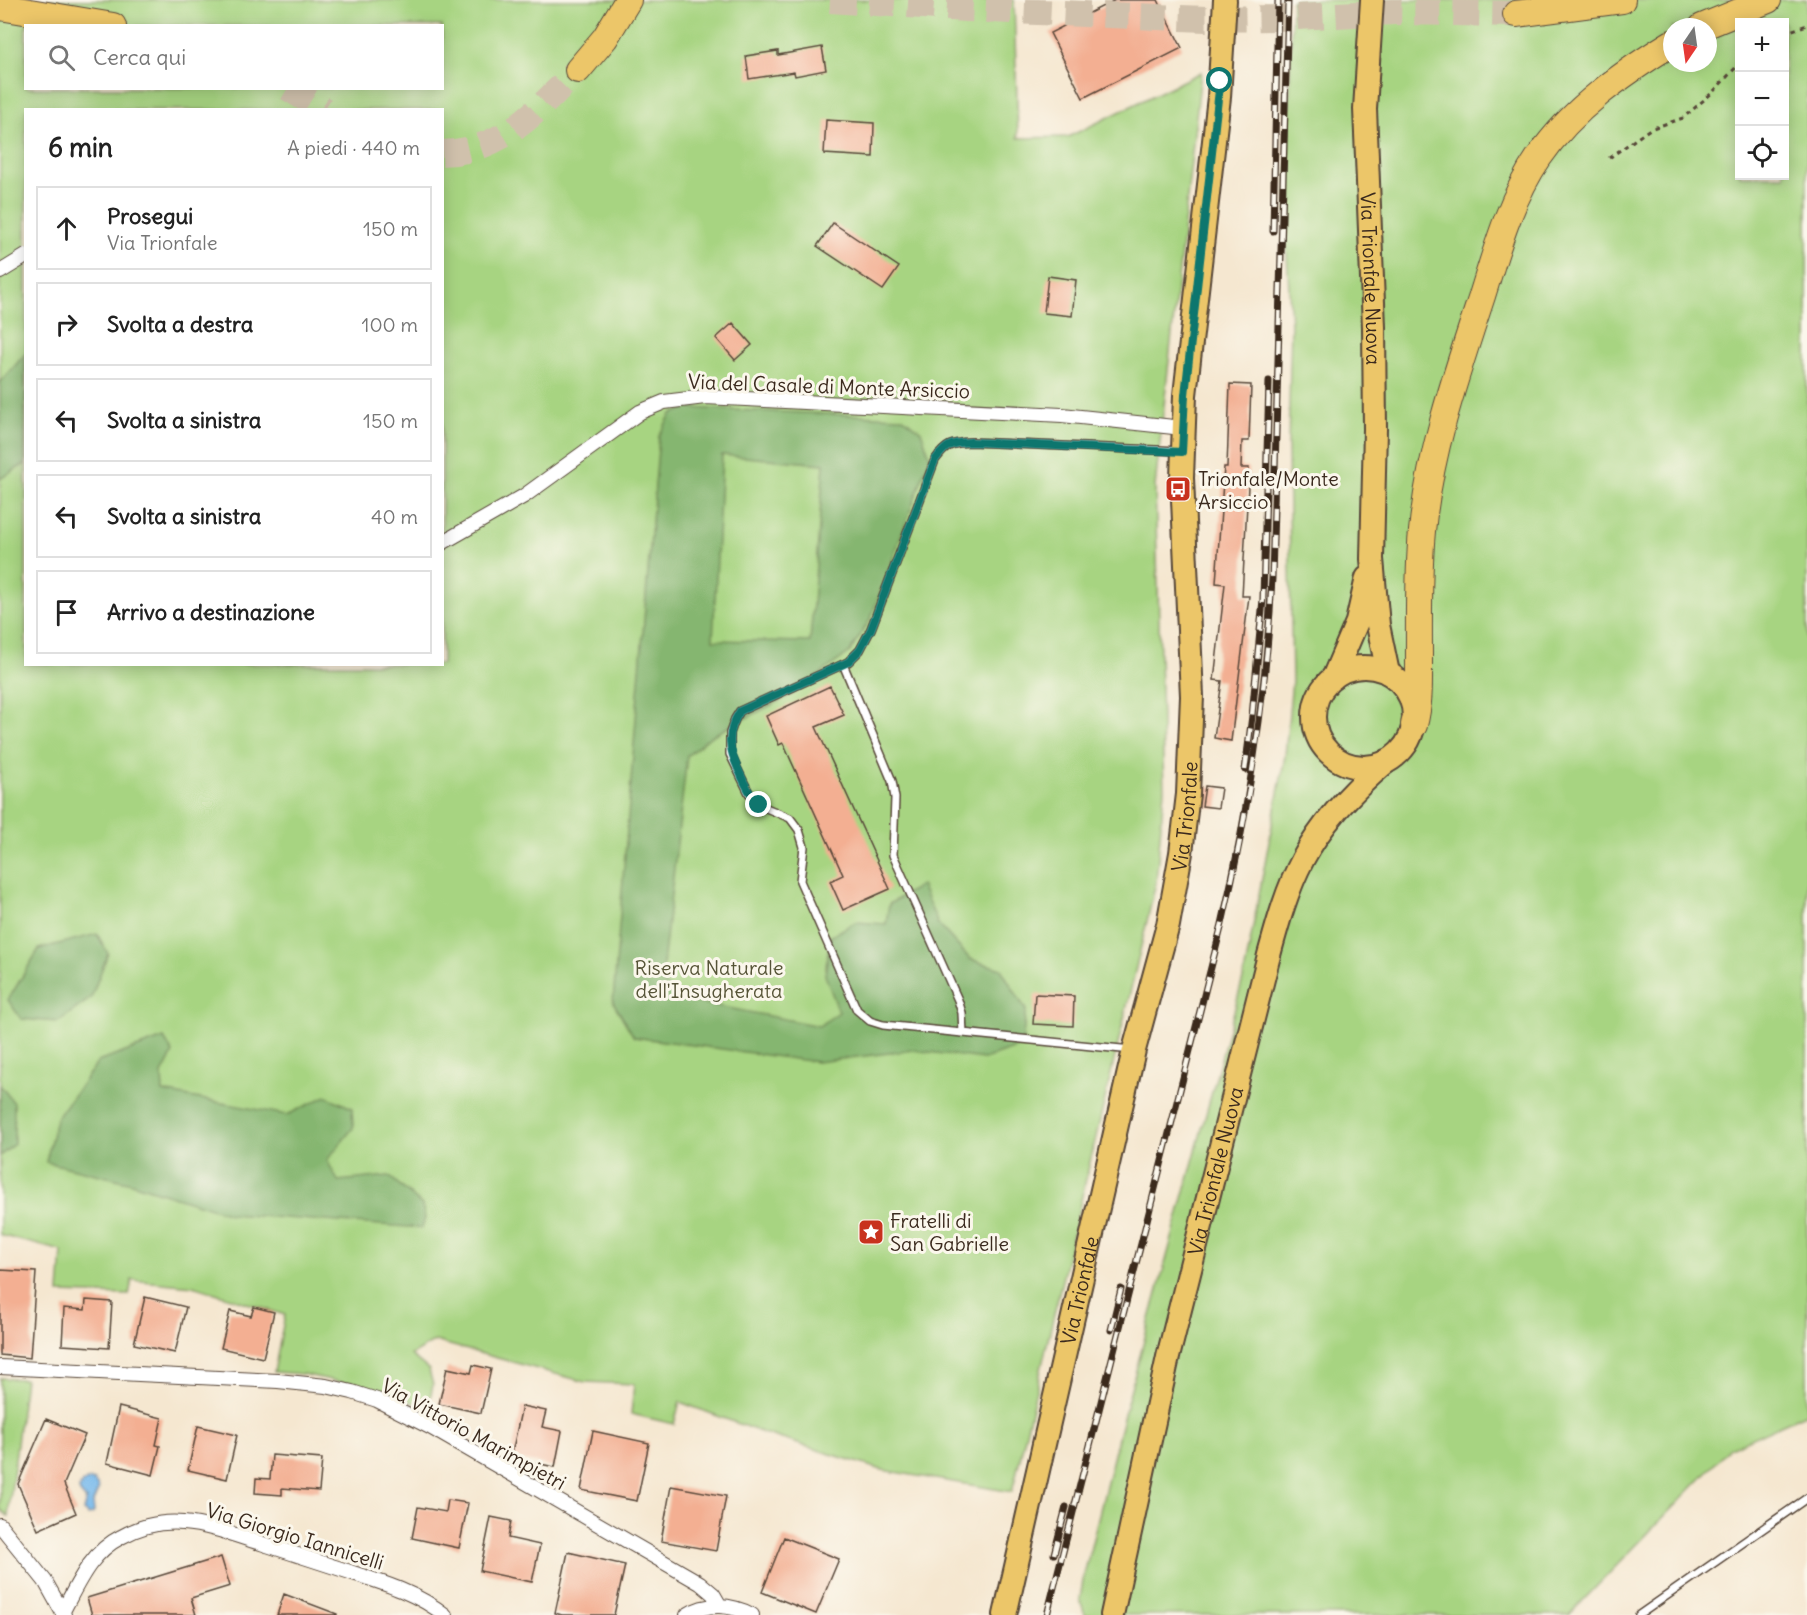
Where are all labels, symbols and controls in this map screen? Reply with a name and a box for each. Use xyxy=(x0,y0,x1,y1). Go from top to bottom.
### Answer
north arrow xyxy=(1663,18,1717,72)
map controls xyxy=(1735,18,1789,180)
button: + xyxy=(1735,18,1789,72)
search box xyxy=(24,24,444,90)
icon: search xyxy=(45,41,78,74)
text: Cerca qui xyxy=(93,43,186,71)
route start xyxy=(1206,67,1232,93)
button: − xyxy=(1735,72,1789,126)
button: locate xyxy=(1735,126,1789,180)
text: 6 min xyxy=(48,131,113,164)
text: A piedi · 440 m xyxy=(287,135,420,160)
street label: Via Trionfale Nuova xyxy=(1356,192,1387,365)
text: Prosegui xyxy=(107,202,193,230)
icon: ahead xyxy=(50,212,83,245)
text: 150 m xyxy=(363,216,418,241)
text: Via Trionfale xyxy=(107,230,218,255)
icon: right xyxy=(50,308,83,341)
text: Svolta a destra xyxy=(107,310,253,338)
text: 100 m xyxy=(361,312,418,337)
street label: Via del Casale di Monte Arsiccio xyxy=(688,369,970,403)
icon: left xyxy=(50,404,83,437)
text: Svolta a sinistra xyxy=(107,406,261,434)
text: 150 m xyxy=(363,408,418,433)
place label: Trionfale/Monte Arsiccio xyxy=(1198,466,1339,514)
bus stop icon: Trionfale/Monte Arsiccio xyxy=(1163,474,1193,504)
icon: left xyxy=(50,500,83,533)
text: Svolta a sinistra xyxy=(107,502,261,530)
text: 40 m xyxy=(371,504,418,529)
icon: arrive xyxy=(50,596,83,629)
text: Arrivo a destinazione xyxy=(107,598,315,626)
street label: Via Trionfale xyxy=(1165,761,1202,873)
route end xyxy=(745,791,771,817)
park label: Riserva Naturale dell'Insugherata xyxy=(634,955,784,1003)
street label: Via Trionfale Nuova xyxy=(1182,1084,1248,1258)
place label: Fratelli di San Gabrielle xyxy=(890,1208,1009,1256)
place icon: Fratelli di San Gabrielle xyxy=(856,1217,886,1247)
street label: Via Trionfale xyxy=(1055,1234,1104,1347)
street label: Via Vittorio Marimpietri xyxy=(377,1373,571,1495)
street label: Via Giorgio Iannicelli xyxy=(203,1497,387,1575)

